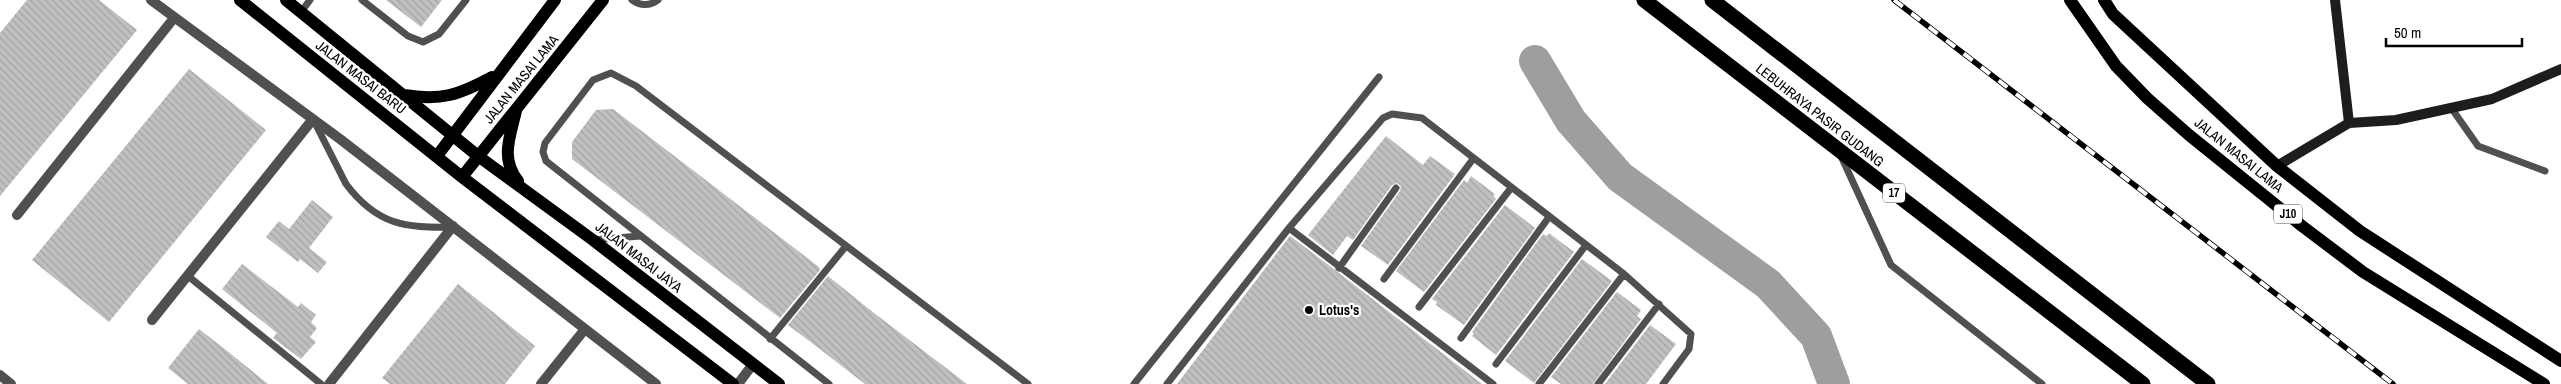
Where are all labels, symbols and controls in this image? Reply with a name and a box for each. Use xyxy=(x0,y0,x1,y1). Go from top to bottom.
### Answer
scale bar xyxy=(2386,15,2522,47)
text: 50 m xyxy=(2394,22,2421,43)
street label: JALAN MASAI LAMA xyxy=(480,31,563,127)
street label: JALAN MASAI BARU xyxy=(312,36,410,118)
street label: LEBUHRAYA PASIR GUDANG xyxy=(1752,59,1888,171)
street label: JALAN MASAI LAMA xyxy=(2191,114,2287,197)
road number: 17 xyxy=(1883,184,1905,202)
road number: J10 xyxy=(2274,204,2302,223)
street label: JALAN MASAI JAYA xyxy=(592,218,686,297)
place label: Lotus's xyxy=(1319,301,1359,319)
marker: Lotus's xyxy=(1303,304,1315,316)

